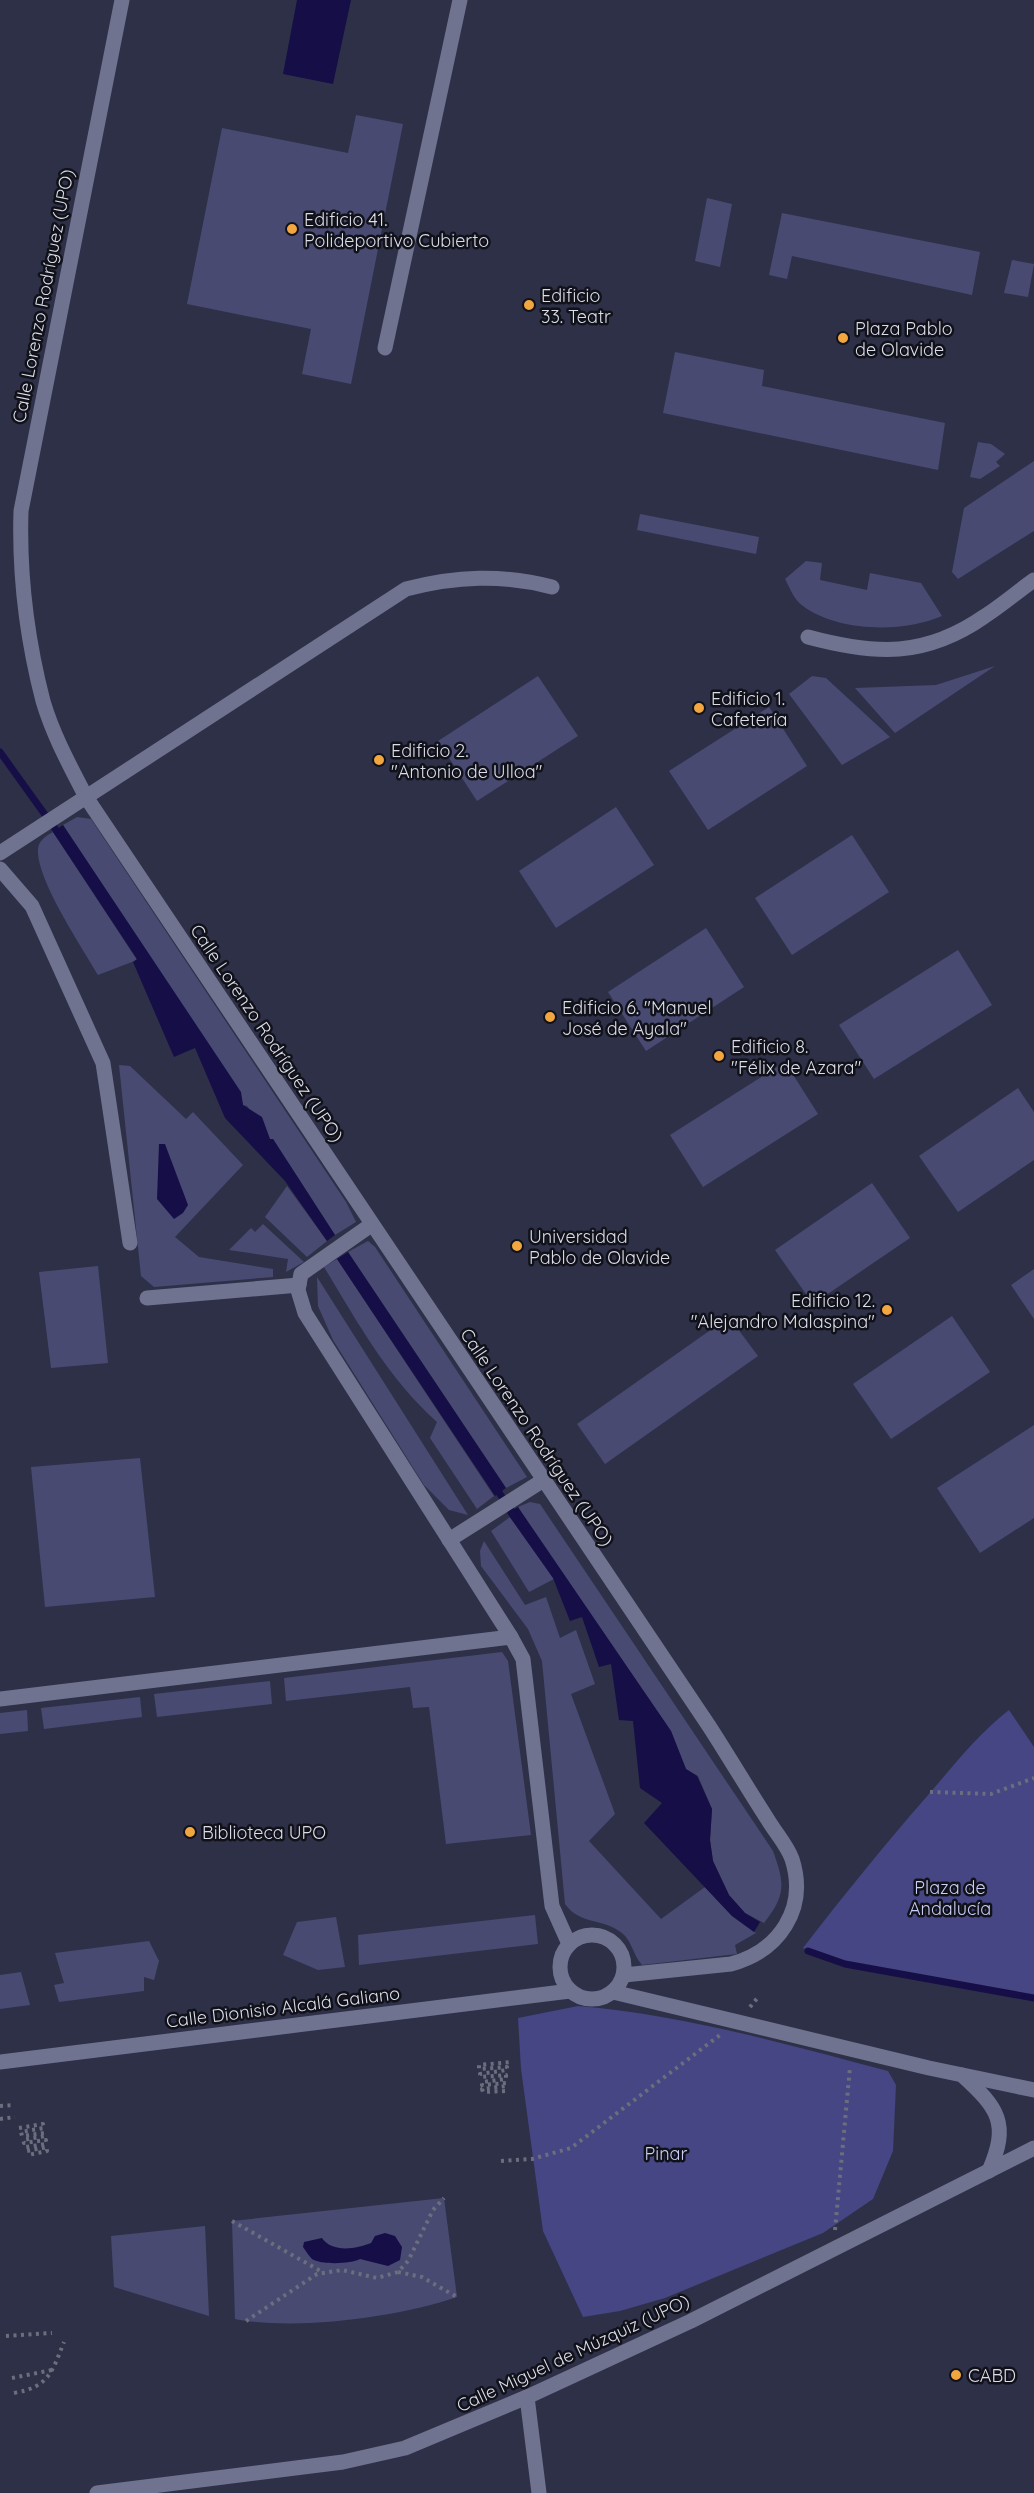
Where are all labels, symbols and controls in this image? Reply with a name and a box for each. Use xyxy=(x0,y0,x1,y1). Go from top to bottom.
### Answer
street label: Calle Lorenzo Rodríguez (UPO) xyxy=(7,167,79,425)
place label: Edificio 41. Polideportivo Cubierto xyxy=(304,208,489,252)
marker: Edificio 41. Polideportivo Cubierto xyxy=(285,222,299,236)
place label: Edificio 33. Teatr xyxy=(541,284,611,328)
marker: Edificio 33. Teatr xyxy=(522,298,536,312)
place label: Plaza Pablo de Olavide xyxy=(855,317,953,361)
marker: Plaza Pablo de Olavide xyxy=(836,331,850,345)
place label: Edificio 1. Cafetería xyxy=(711,687,788,731)
marker: Edificio 1. Cafetería xyxy=(692,701,706,715)
place label: Edificio 2. "Antonio de Ulloa" xyxy=(391,739,543,783)
marker: Edificio 2. "Antonio de Ulloa" xyxy=(372,753,386,767)
street label: Calle Lorenzo Rodríguez (UPO) xyxy=(185,920,349,1146)
place label: Edificio 6. "Manuel José de Ayala" xyxy=(562,996,712,1040)
marker: Edificio 6. "Manuel José de Ayala" xyxy=(543,1010,557,1024)
place label: Edificio 8. "Félix de Azara" xyxy=(731,1035,861,1079)
marker: Edificio 8. "Félix de Azara" xyxy=(712,1049,726,1063)
place label: Universidad Pablo de Olavide xyxy=(529,1225,670,1269)
marker: Universidad Pablo de Olavide xyxy=(510,1239,524,1253)
place label: Edificio 12. "Alejandro Malaspina" xyxy=(691,1289,875,1333)
marker: Edificio 12. "Alejandro Malaspina" xyxy=(880,1303,894,1317)
street label: Calle Lorenzo Rodríguez (UPO) xyxy=(455,1324,619,1550)
place label: Biblioteca UPO xyxy=(202,1821,326,1844)
marker: Biblioteca UPO xyxy=(183,1825,197,1839)
park label: Plaza de Andalucía xyxy=(909,1876,991,1920)
street label: Calle Dionisio Alcalá Galiano xyxy=(165,1981,401,2033)
park label: Pinar xyxy=(645,2142,687,2165)
street label: Calle Miguel de Múzquiz (UPO) xyxy=(453,2289,693,2417)
place label: CABD xyxy=(968,2364,1016,2387)
marker: CABD xyxy=(949,2368,963,2382)

